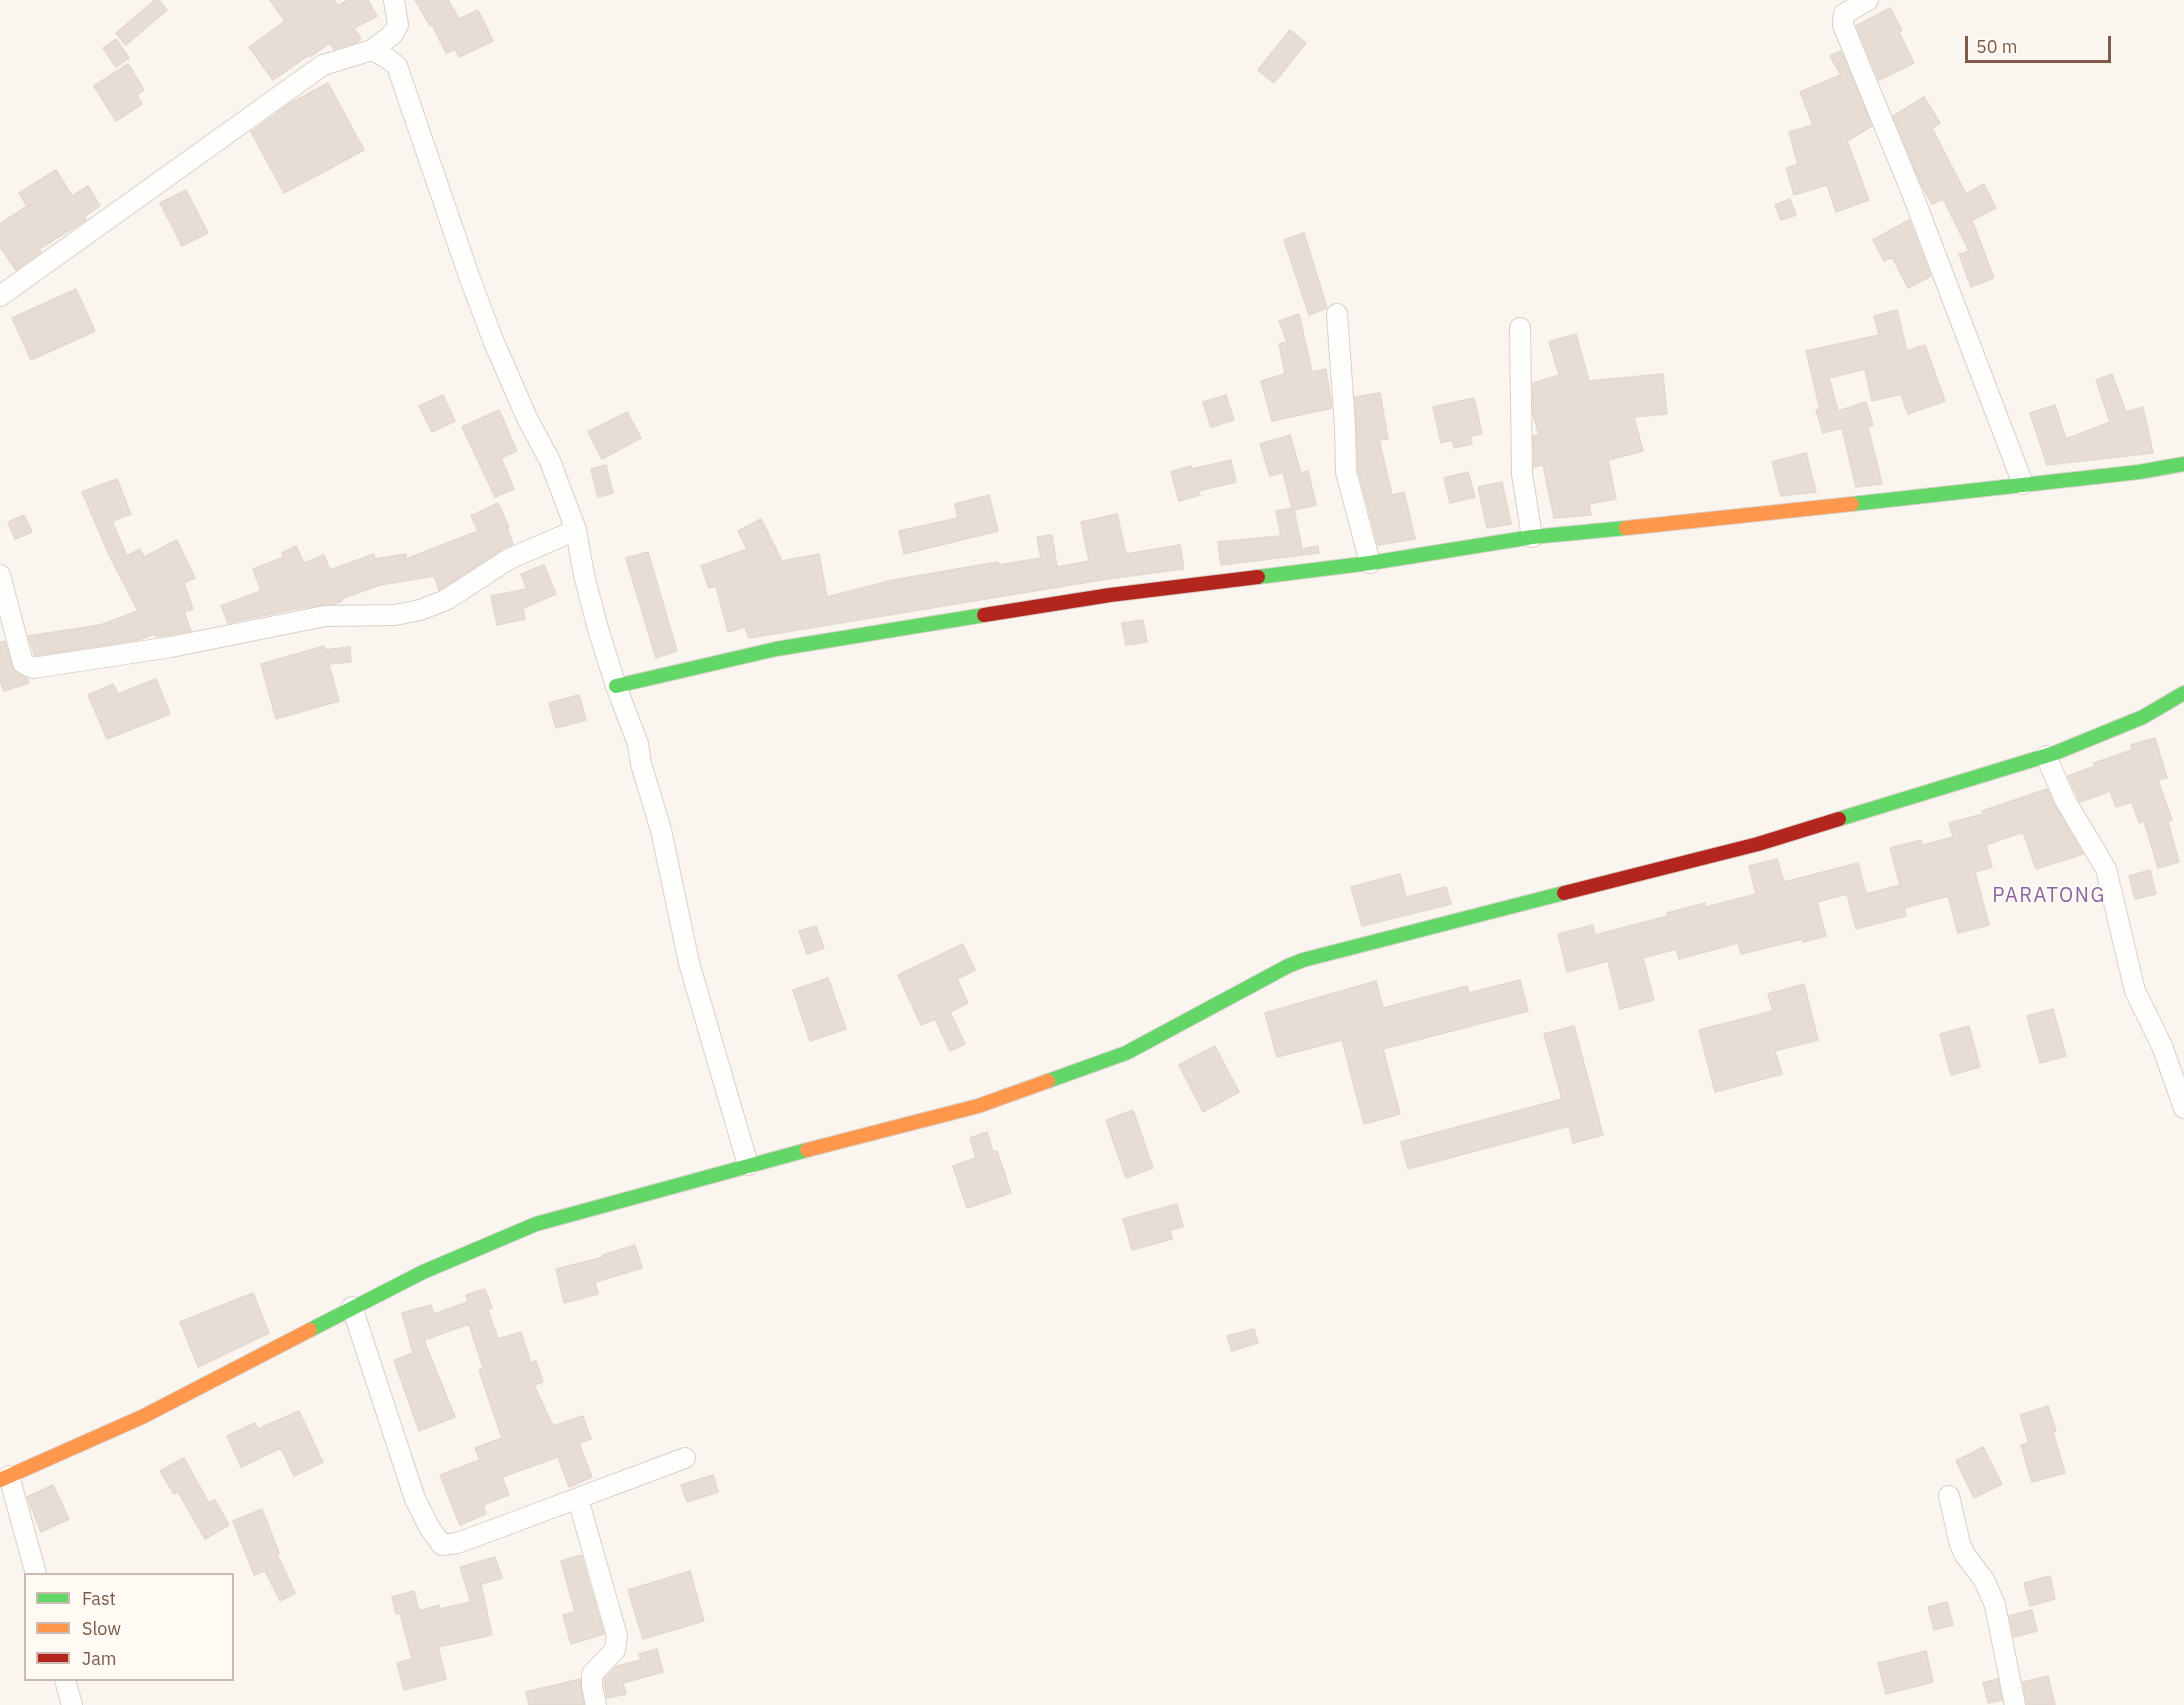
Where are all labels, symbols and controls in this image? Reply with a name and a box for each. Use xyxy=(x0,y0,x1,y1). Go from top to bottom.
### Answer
scale bar xyxy=(1968,24,2114,62)
text: 50 m xyxy=(1976,35,2018,58)
district label: PARATONG xyxy=(1992,884,2106,908)
legend xyxy=(24,1573,234,1681)
text: Fast xyxy=(82,1587,116,1610)
text: Slow xyxy=(82,1617,121,1640)
text: Jam xyxy=(82,1647,117,1670)

